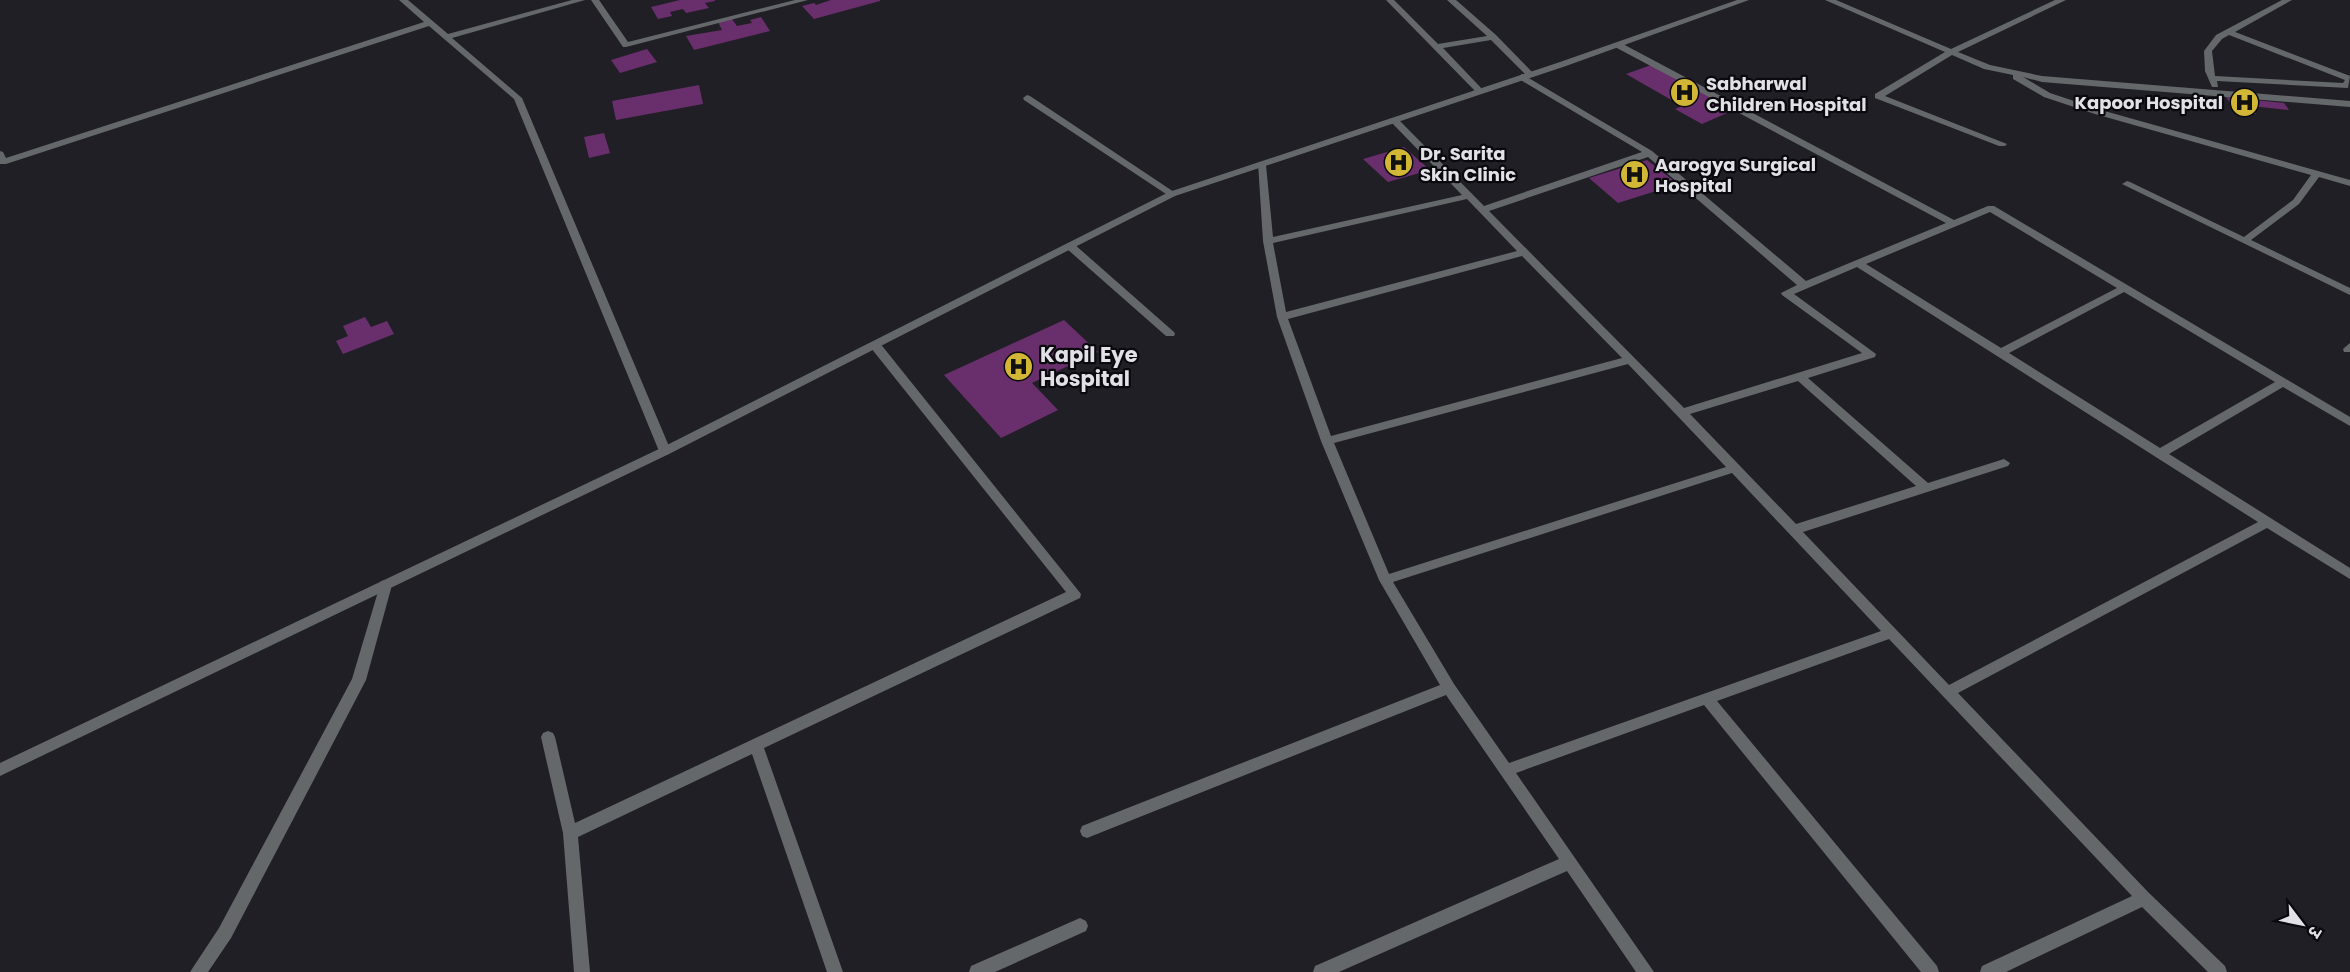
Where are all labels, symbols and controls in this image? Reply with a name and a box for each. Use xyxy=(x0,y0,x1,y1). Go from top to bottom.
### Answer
place label: Sabharwal Children Hospital xyxy=(1706,71,1866,117)
hospital icon: Sabharwal Children Hospital xyxy=(1669,77,1701,109)
hospital icon: Kapoor Hospital xyxy=(2228,86,2260,118)
place label: Kapoor Hospital xyxy=(2075,90,2223,115)
place label: Dr. Sarita Skin Clinic xyxy=(1420,141,1516,187)
hospital icon: Dr. Sarita Skin Clinic xyxy=(1383,147,1415,179)
place label: Aarogya Surgical Hospital xyxy=(1655,152,1816,198)
hospital icon: Aarogya Surgical Hospital xyxy=(1618,158,1650,190)
place label: Kapil Eye Hospital xyxy=(1040,340,1138,393)
hospital icon: Kapil Eye Hospital xyxy=(1003,350,1035,382)
north arrow xyxy=(2272,894,2332,954)
text: उ xyxy=(2302,921,2327,942)

